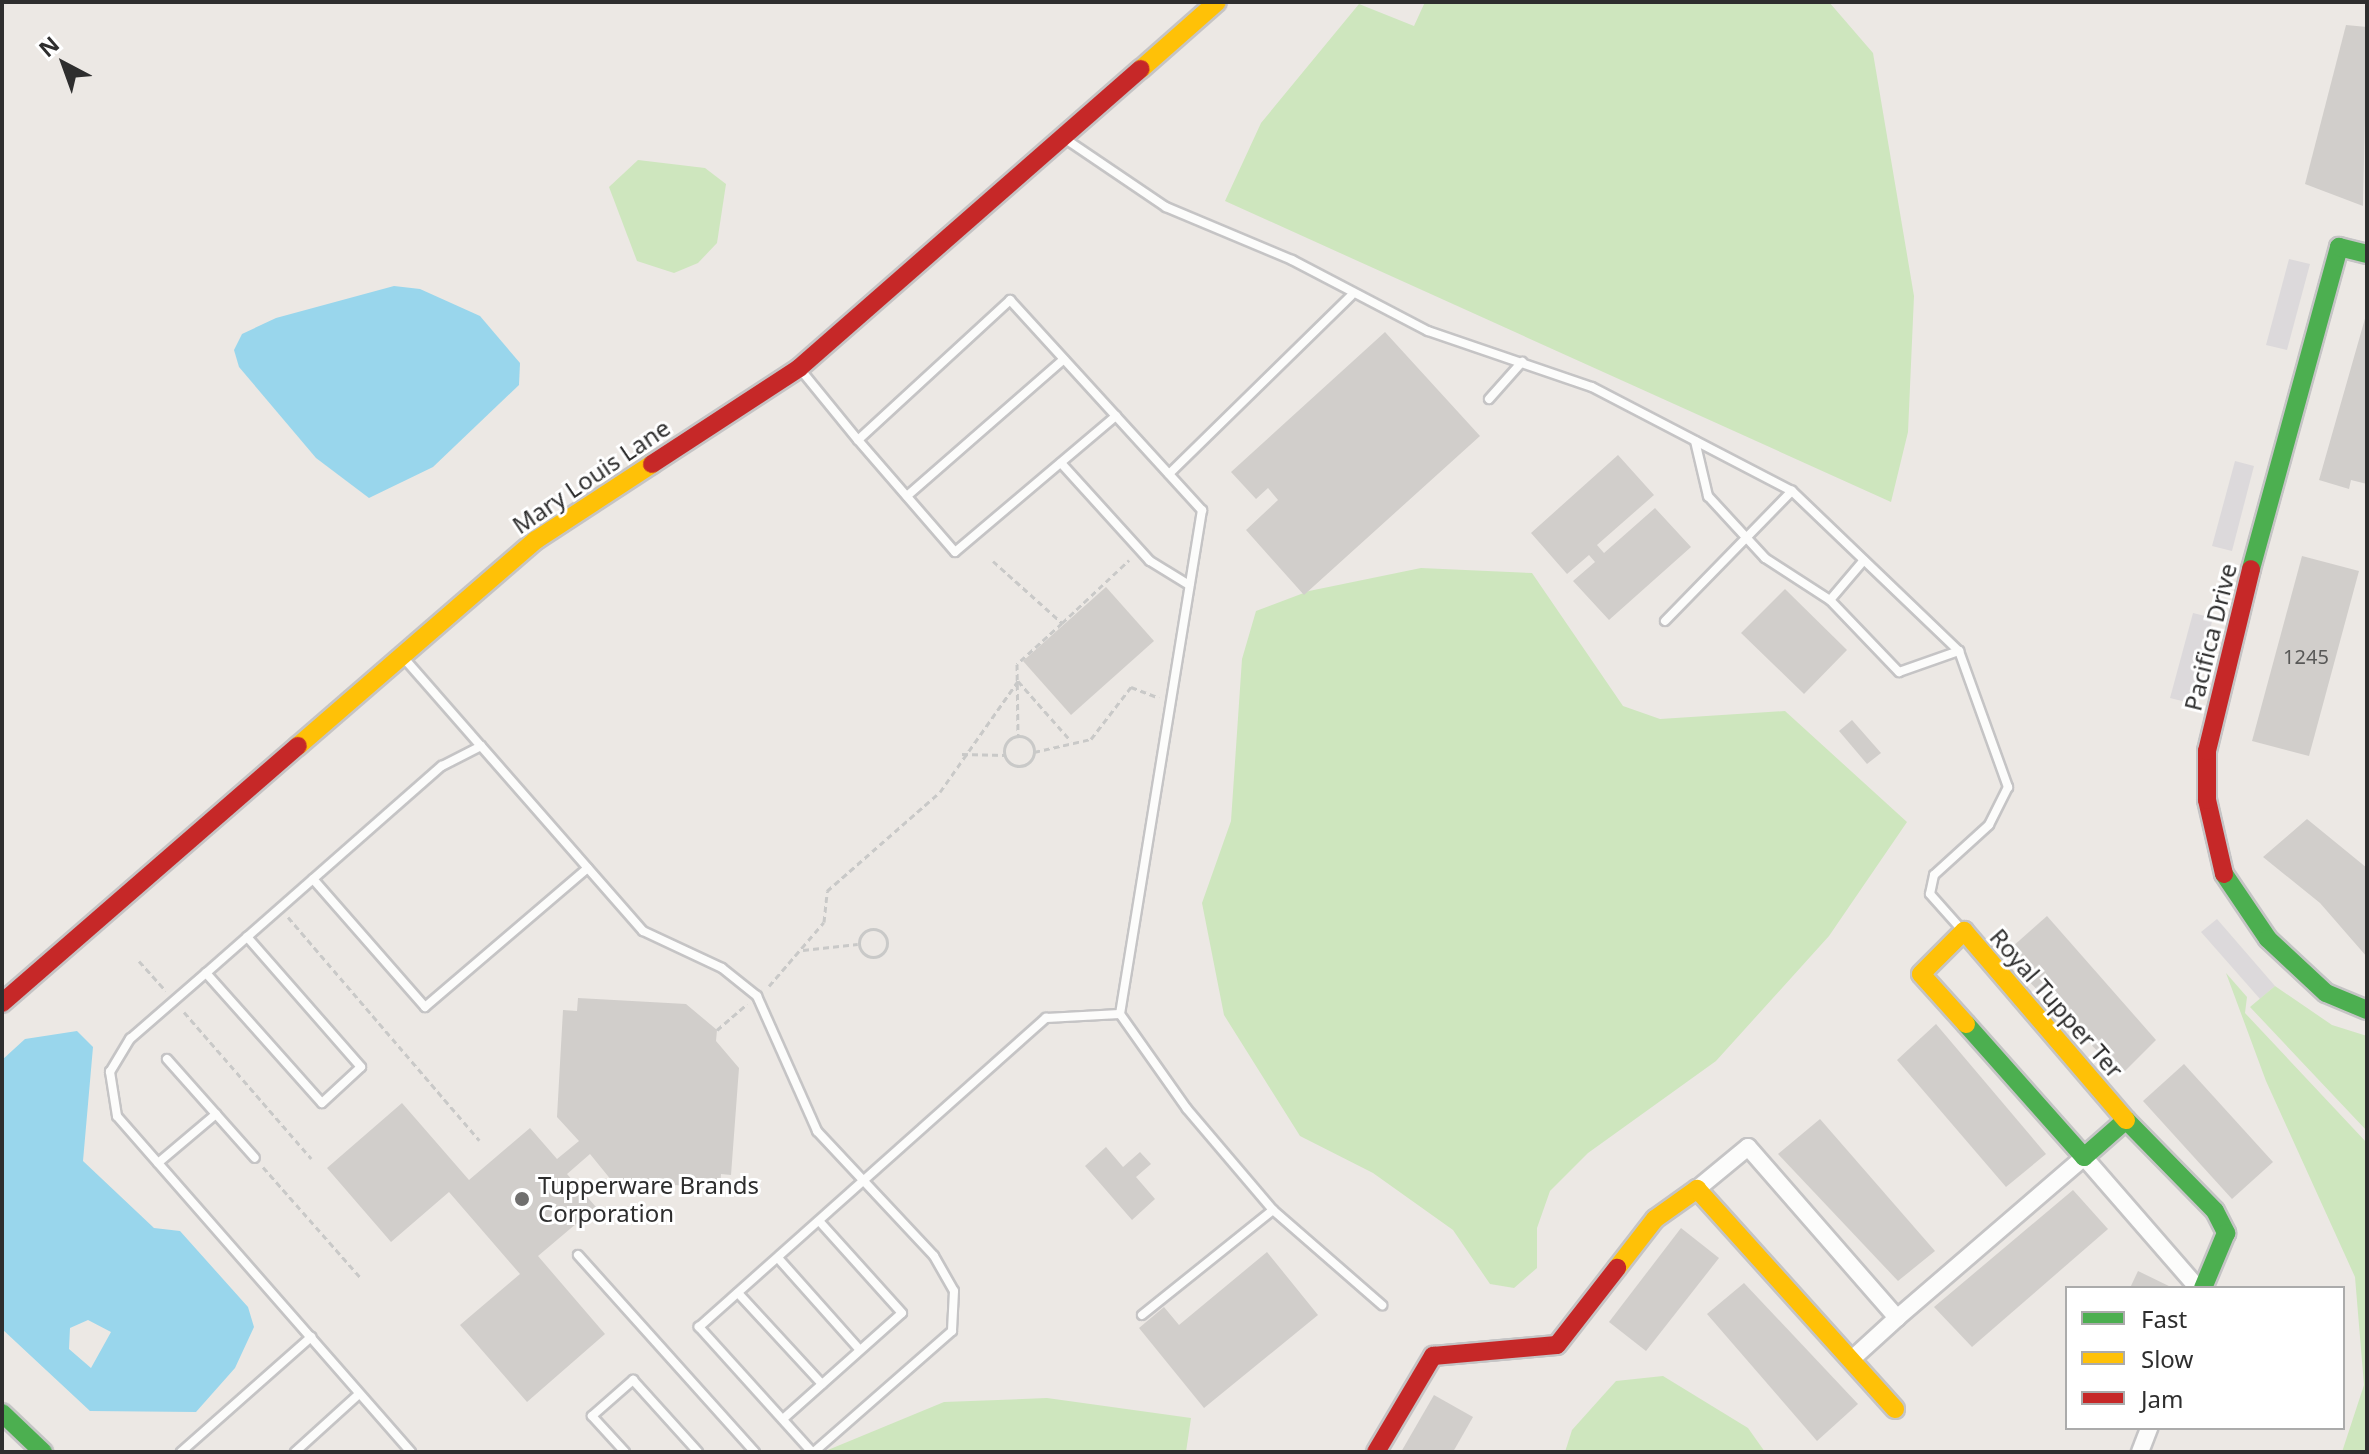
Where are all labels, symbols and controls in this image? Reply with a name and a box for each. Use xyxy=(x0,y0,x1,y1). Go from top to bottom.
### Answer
north arrow xyxy=(24,24,104,104)
text: N xyxy=(32,29,65,63)
street label: Mary Louis Lane xyxy=(507,413,675,539)
street label: Pacifica Drive xyxy=(2178,560,2242,714)
house number: 1245 xyxy=(2283,644,2329,668)
street label: Royal Tupper Ter xyxy=(1984,922,2130,1084)
place label: Tupperware Brands Corporation xyxy=(538,1171,759,1227)
marker: Tupperware Brands Corporation xyxy=(513,1190,531,1208)
legend xyxy=(2065,1286,2345,1430)
text: Fast xyxy=(2141,1302,2187,1335)
text: Slow xyxy=(2141,1342,2193,1375)
text: Jam xyxy=(2141,1382,2183,1415)

